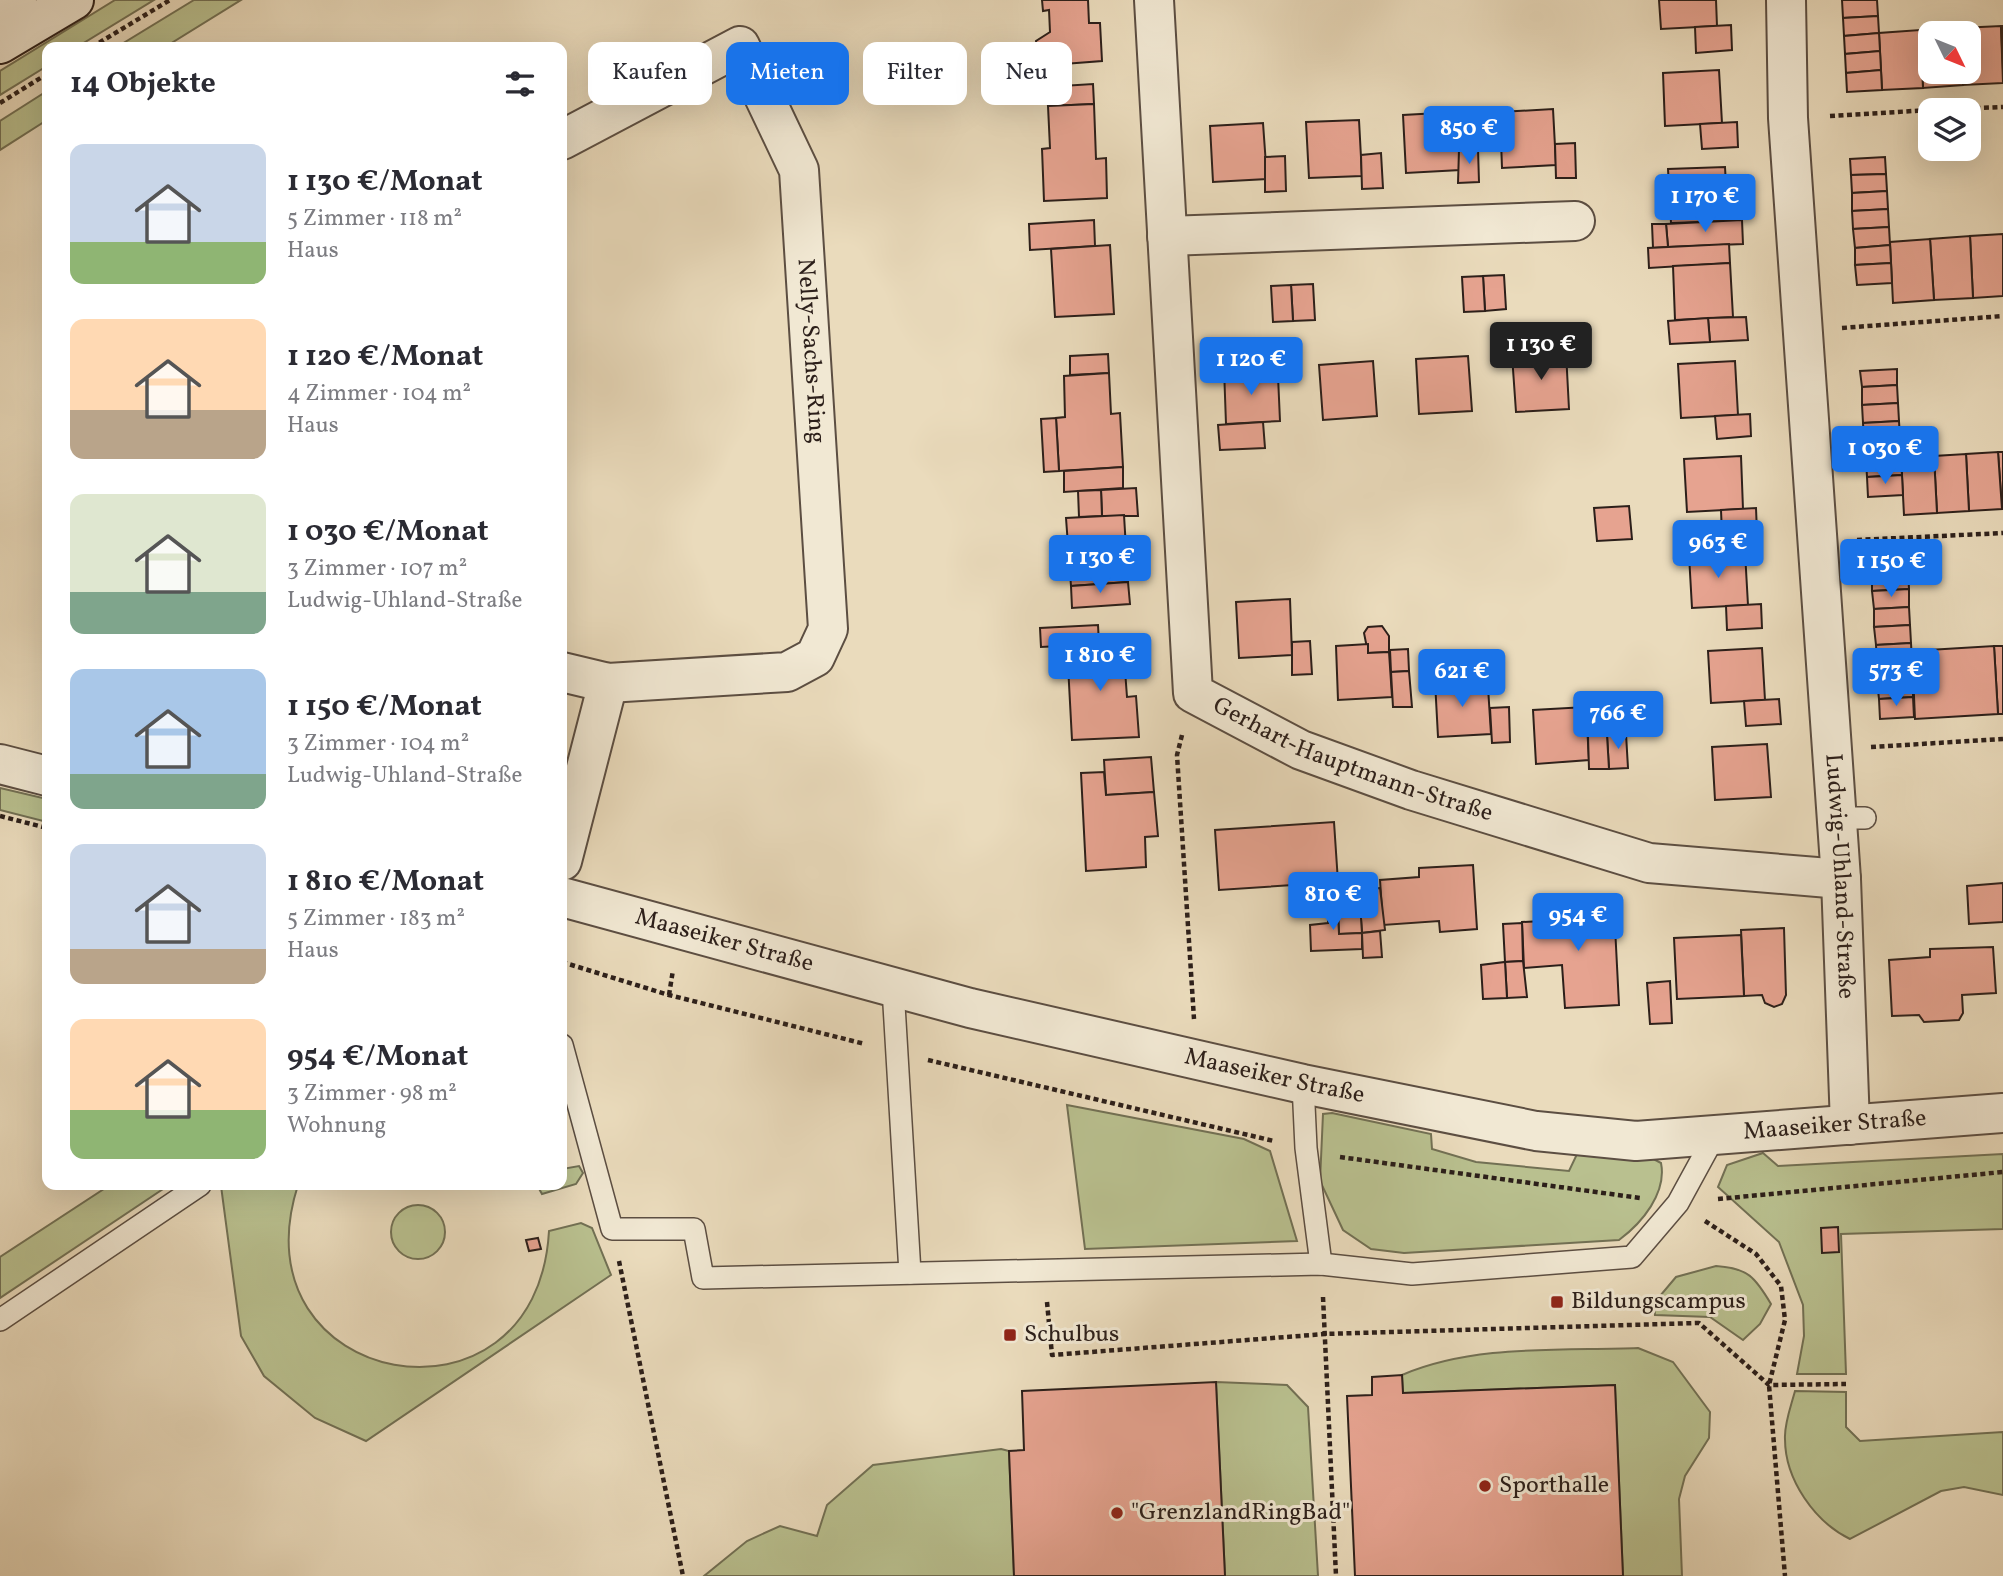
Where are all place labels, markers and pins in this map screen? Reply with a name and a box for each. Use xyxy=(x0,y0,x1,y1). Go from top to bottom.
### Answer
pin: 850 € xyxy=(1420,106,1518,166)
pin: 1 170 € xyxy=(1640,174,1770,234)
pin: 1 130 € xyxy=(1476,322,1606,382)
pin: 1 120 € xyxy=(1186,338,1316,397)
pin: 1 030 € xyxy=(1820,426,1950,486)
pin: 963 € xyxy=(1669,520,1767,580)
pin: 1 130 € xyxy=(1035,536,1165,595)
pin: 1 150 € xyxy=(1826,540,1956,599)
pin: 1 810 € xyxy=(1035,634,1165,693)
pin: 573 € xyxy=(1847,648,1945,708)
pin: 621 € xyxy=(1413,650,1511,709)
pin: 766 € xyxy=(1569,692,1667,751)
pin: 810 € xyxy=(1284,872,1382,932)
pin: 954 € xyxy=(1529,894,1627,953)
place label: Bildungscampus xyxy=(1571,1285,1746,1319)
marker: Bildungscampus xyxy=(1549,1294,1565,1310)
place label: Schulbus xyxy=(1024,1318,1119,1352)
marker: Schulbus xyxy=(1002,1327,1018,1343)
place label: Sporthalle xyxy=(1499,1469,1609,1503)
marker: Sporthalle xyxy=(1477,1478,1493,1494)
place label: "GrenzlandRingBad" xyxy=(1131,1496,1350,1530)
marker: "GrenzlandRingBad" xyxy=(1109,1505,1125,1521)

